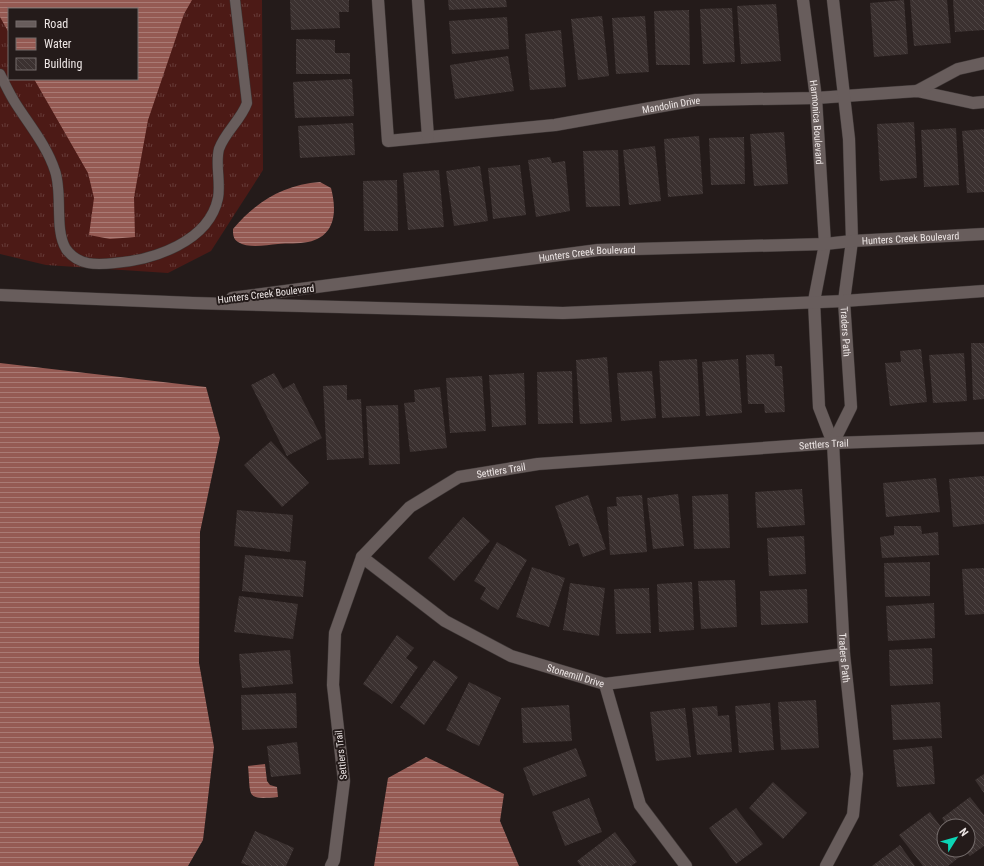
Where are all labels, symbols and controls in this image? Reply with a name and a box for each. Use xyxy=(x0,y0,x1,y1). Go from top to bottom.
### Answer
legend xyxy=(8,8,138,80)
text: Road xyxy=(44,17,68,31)
text: Water xyxy=(44,37,72,51)
text: Building xyxy=(44,57,82,71)
street label: Harmonica Boulevard xyxy=(808,79,826,165)
street label: Mandolin Drive xyxy=(641,94,701,115)
street label: Hunters Creek Boulevard xyxy=(862,230,960,246)
street label: Hunters Creek Boulevard xyxy=(538,244,636,263)
street label: Hunters Creek Boulevard xyxy=(217,283,315,305)
street label: Traders Path xyxy=(839,306,853,357)
street label: Settlers Trail xyxy=(799,437,849,451)
street label: Settlers Trail xyxy=(476,461,526,480)
street label: Traders Path xyxy=(837,632,853,683)
street label: Stonemill Drive xyxy=(546,662,606,689)
street label: Settlers Trail xyxy=(333,730,349,780)
north arrow xyxy=(936,818,976,858)
text: N xyxy=(956,826,971,839)

